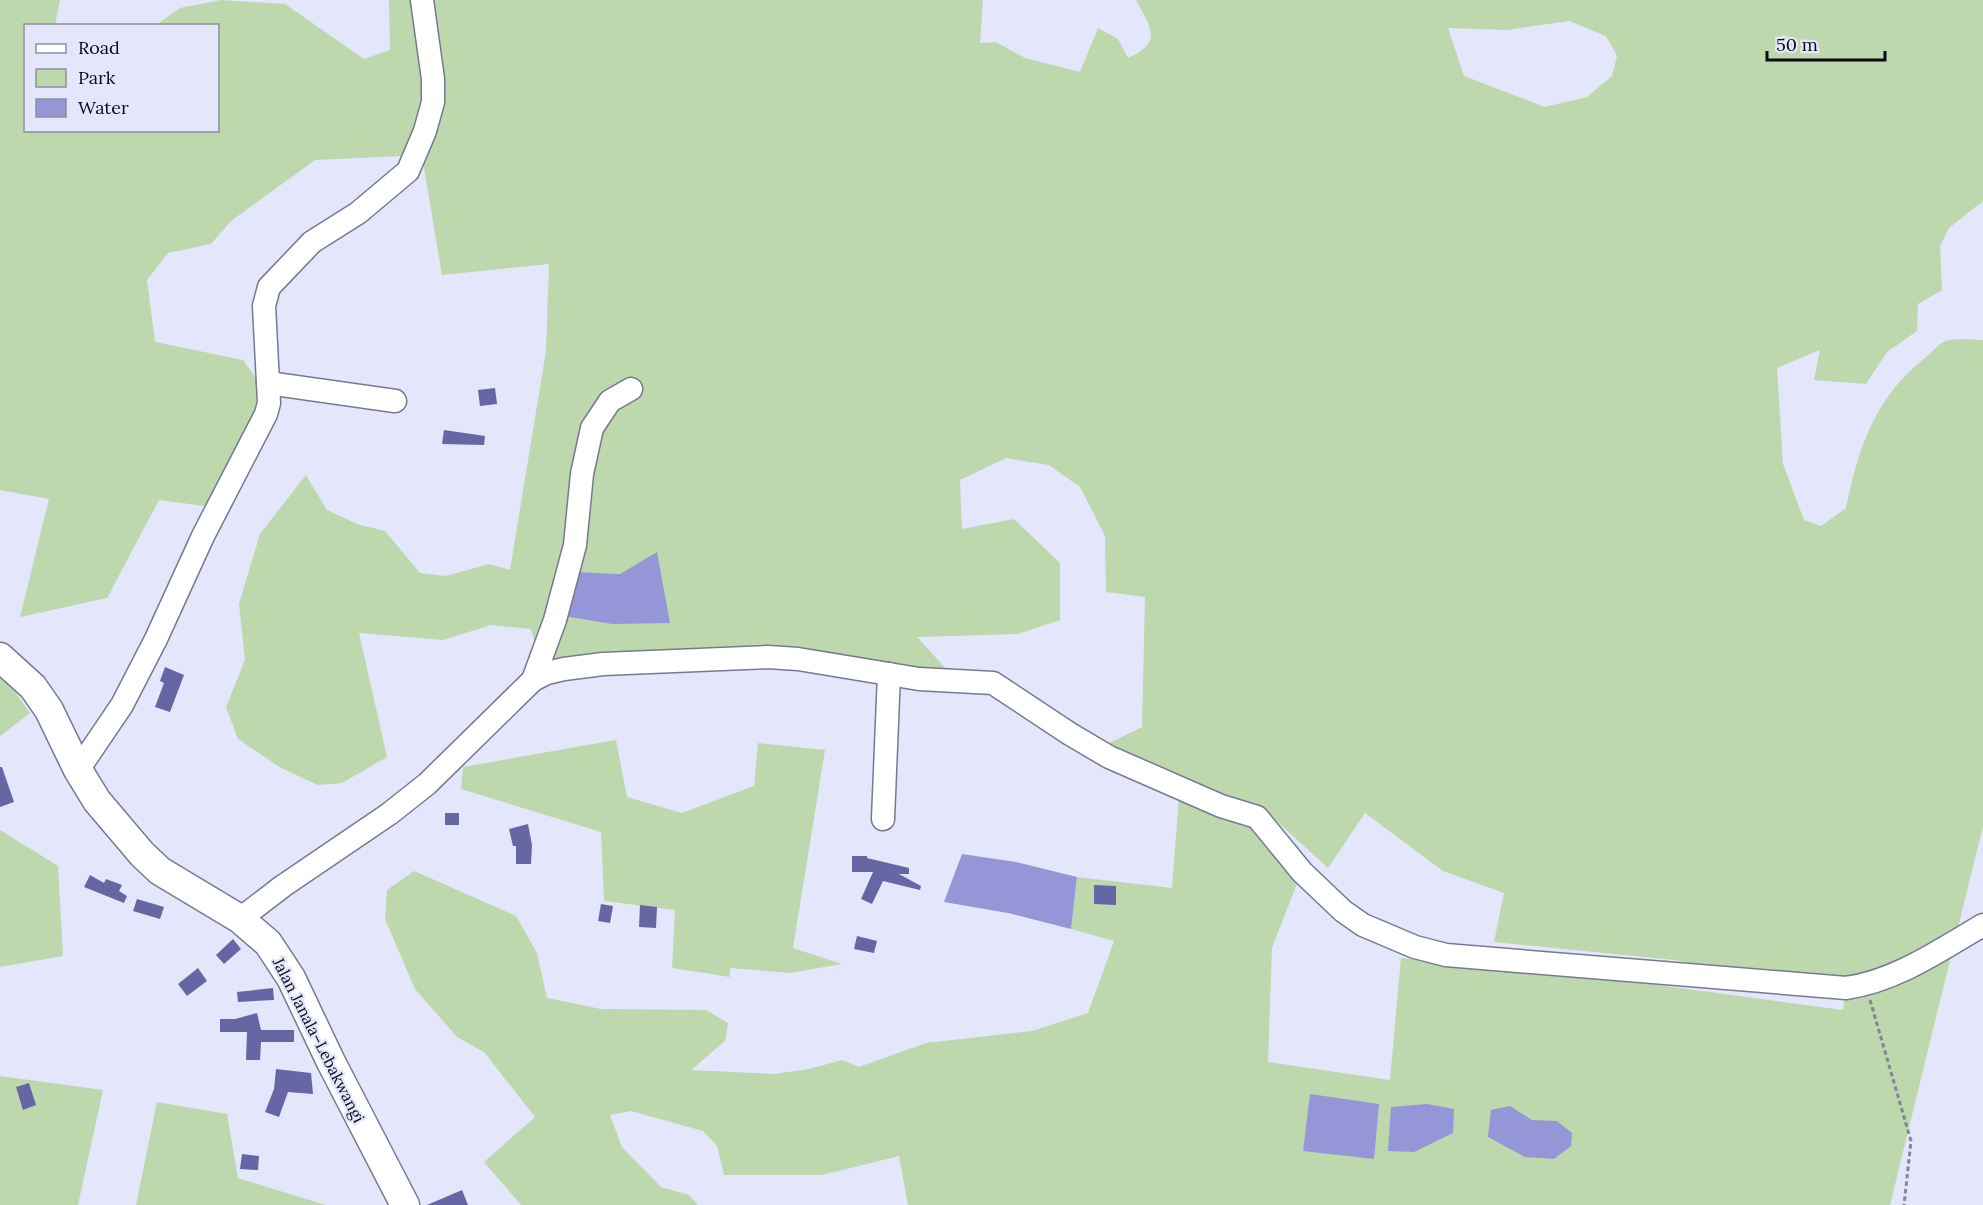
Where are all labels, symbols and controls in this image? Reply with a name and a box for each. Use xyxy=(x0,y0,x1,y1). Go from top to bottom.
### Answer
legend xyxy=(24,24,219,132)
scale bar xyxy=(1767,24,1886,62)
text: 50 m xyxy=(1776,33,1818,56)
text: Road xyxy=(78,36,120,59)
text: Park xyxy=(78,66,116,89)
text: Water xyxy=(78,96,129,119)
street label: Jalan Janala–Lebakwangi xyxy=(268,953,369,1126)

